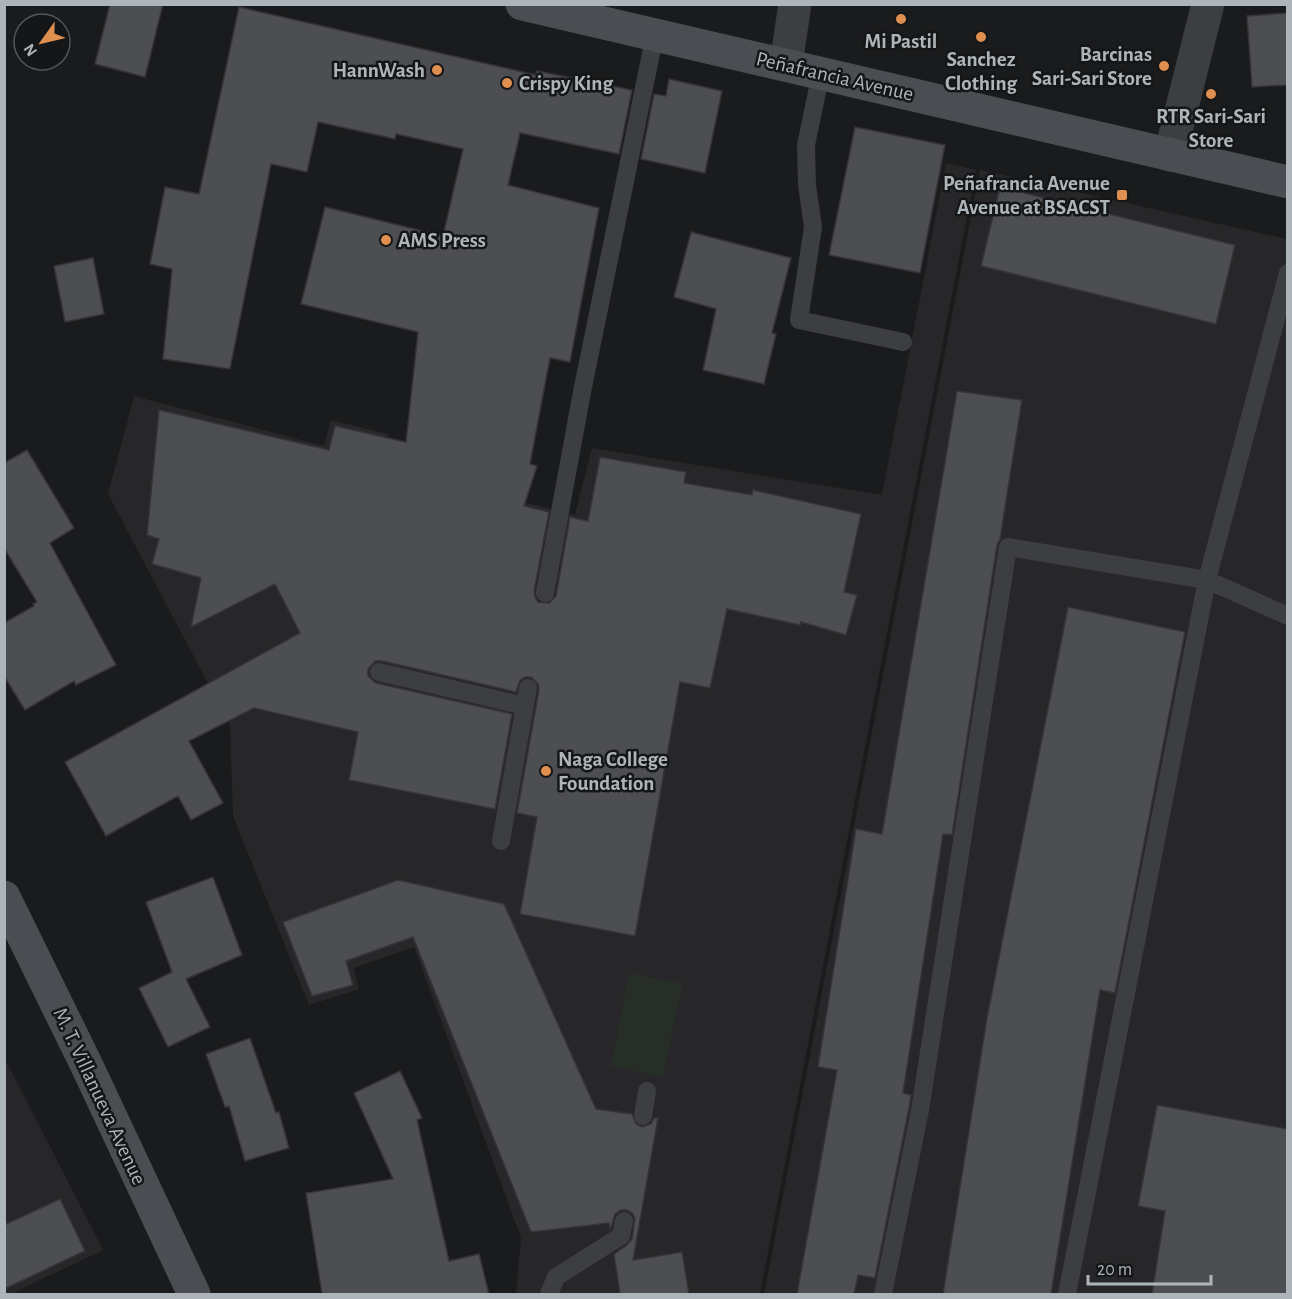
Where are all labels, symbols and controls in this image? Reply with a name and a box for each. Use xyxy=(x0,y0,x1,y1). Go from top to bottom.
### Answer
north arrow xyxy=(12,12,72,72)
marker: Mi Pastil xyxy=(894,12,908,26)
marker: Sanchez Clothing xyxy=(974,30,988,44)
place label: Mi Pastil xyxy=(865,31,937,52)
text: N xyxy=(21,41,40,59)
place label: Barcinas Sari-Sari Store xyxy=(1032,44,1152,89)
street label: Peñafrancia Avenue xyxy=(754,48,916,105)
place label: Sanchez Clothing xyxy=(945,49,1018,94)
marker: Barcinas Sari-Sari Store xyxy=(1157,59,1171,73)
place label: HannWash xyxy=(332,60,425,81)
marker: HannWash xyxy=(430,63,444,77)
place label: Crispy King xyxy=(519,73,613,94)
marker: Crispy King xyxy=(500,76,514,90)
marker: RTR Sari-Sari Store xyxy=(1204,87,1218,101)
place label: RTR Sari-Sari Store xyxy=(1156,106,1266,151)
place label: Peñafrancia Avenue Avenue at BSACST xyxy=(943,173,1110,218)
marker: Peñafrancia Avenue Avenue at BSACST xyxy=(1115,188,1129,202)
place label: AMS Press xyxy=(398,230,486,251)
marker: AMS Press xyxy=(379,233,393,247)
place label: Naga College Foundation xyxy=(558,749,668,794)
marker: Naga College Foundation xyxy=(539,764,553,778)
street label: M. T. Villanueva Avenue xyxy=(49,1004,150,1188)
scale bar xyxy=(1088,1248,1211,1286)
text: 20 m xyxy=(1097,1261,1132,1279)

